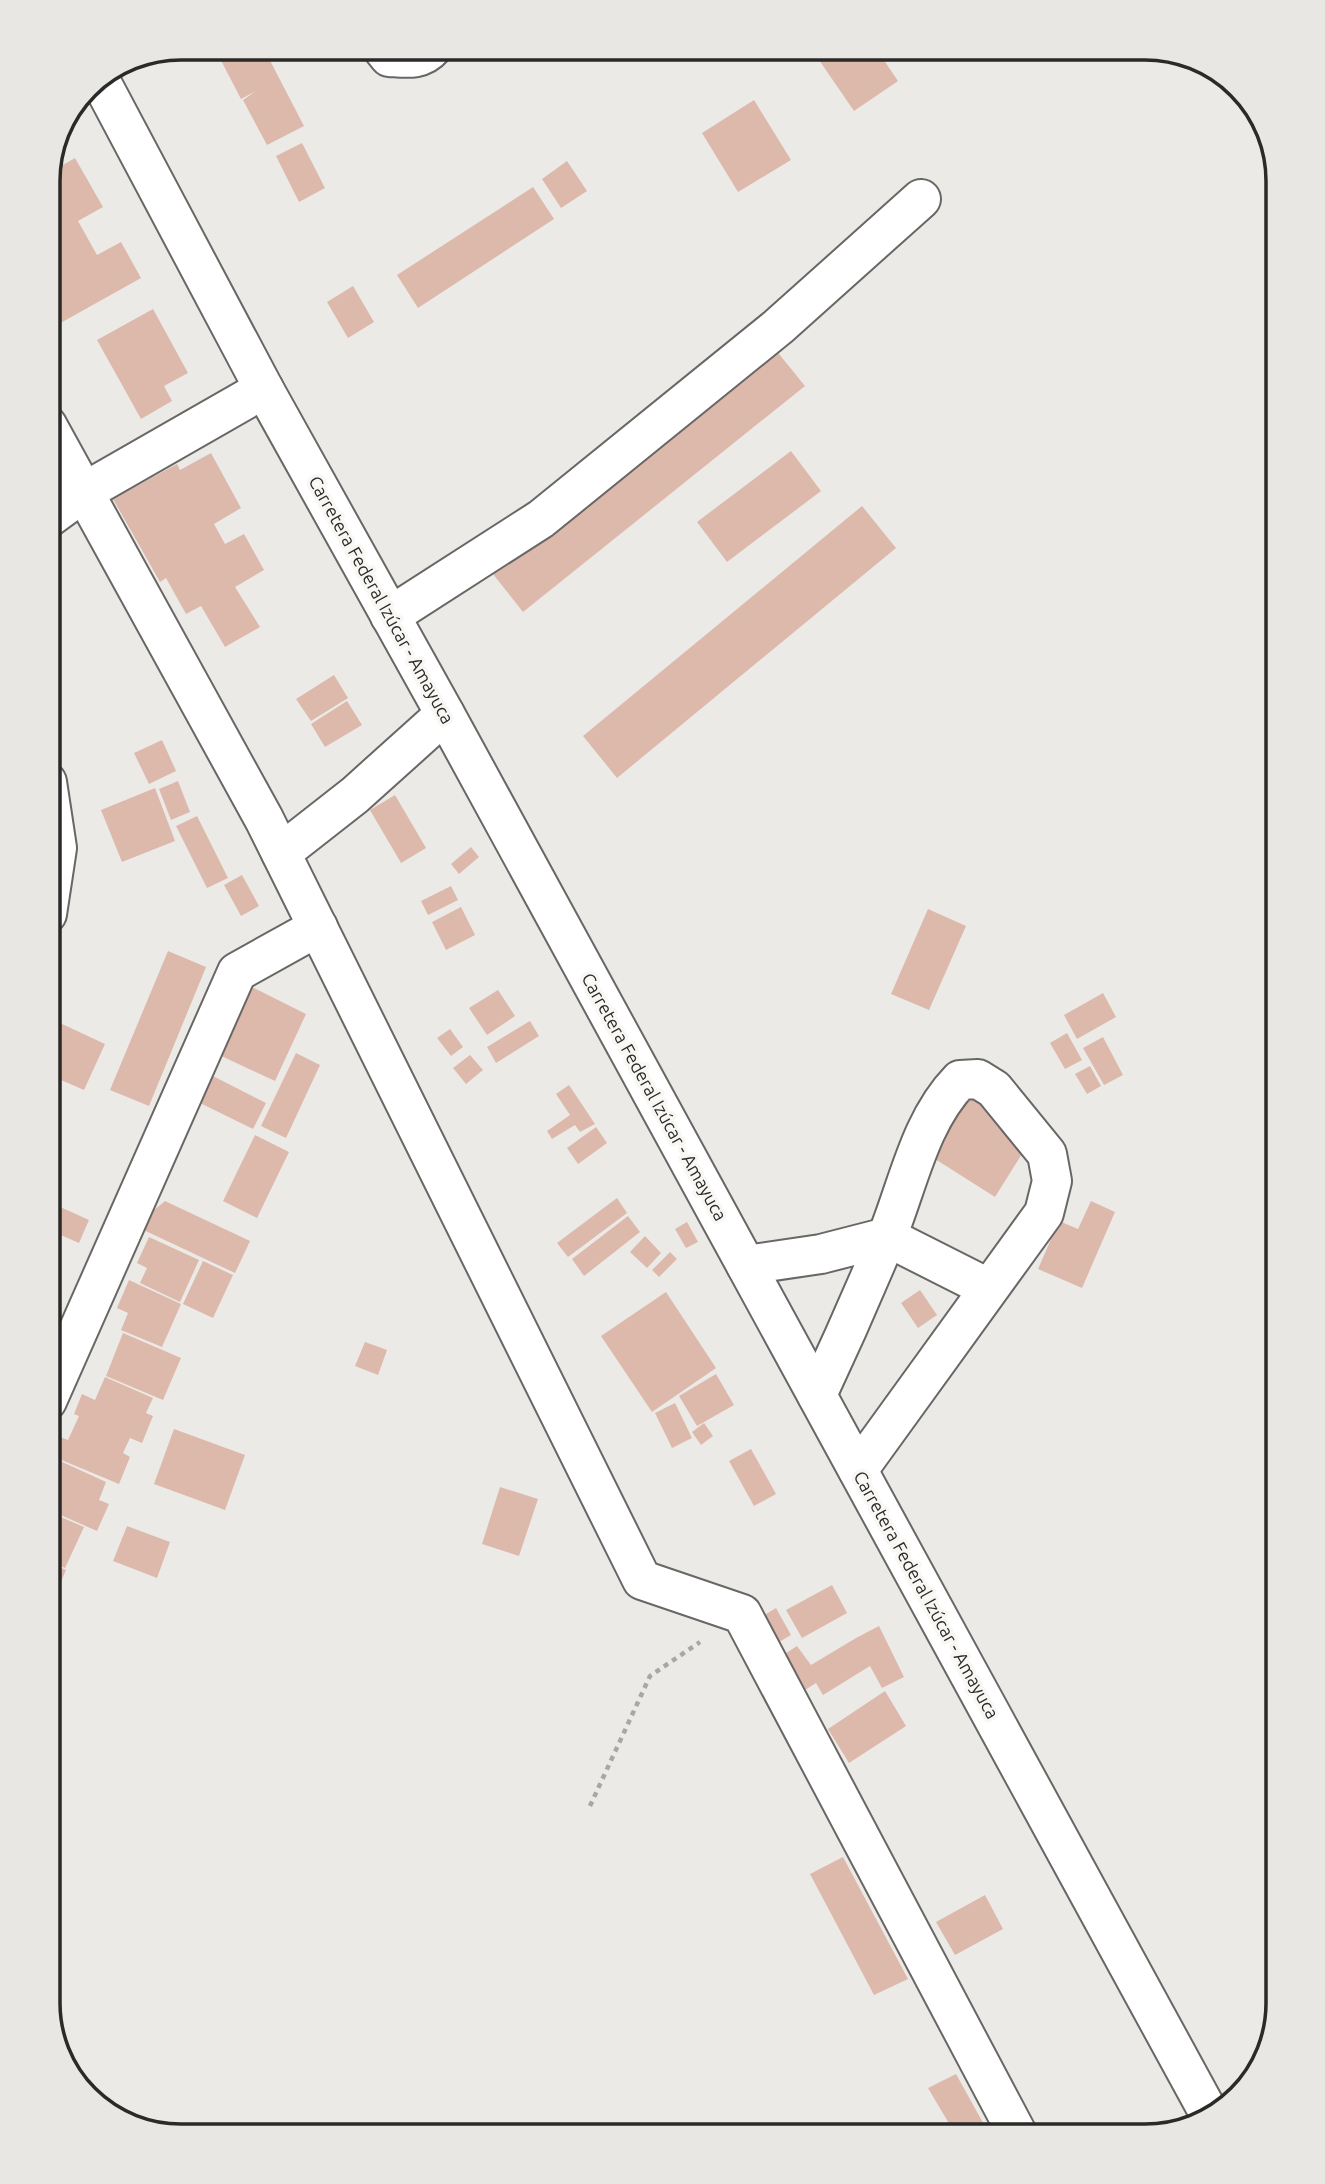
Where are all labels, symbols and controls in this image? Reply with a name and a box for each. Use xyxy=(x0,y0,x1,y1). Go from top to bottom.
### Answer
street label: Carretera Federal Izúcar - Amayuca xyxy=(305,472,458,727)
street label: Carretera Federal Izúcar - Amayuca xyxy=(578,969,731,1224)
street label: Carretera Federal Izúcar - Amayuca xyxy=(850,1467,1003,1722)

